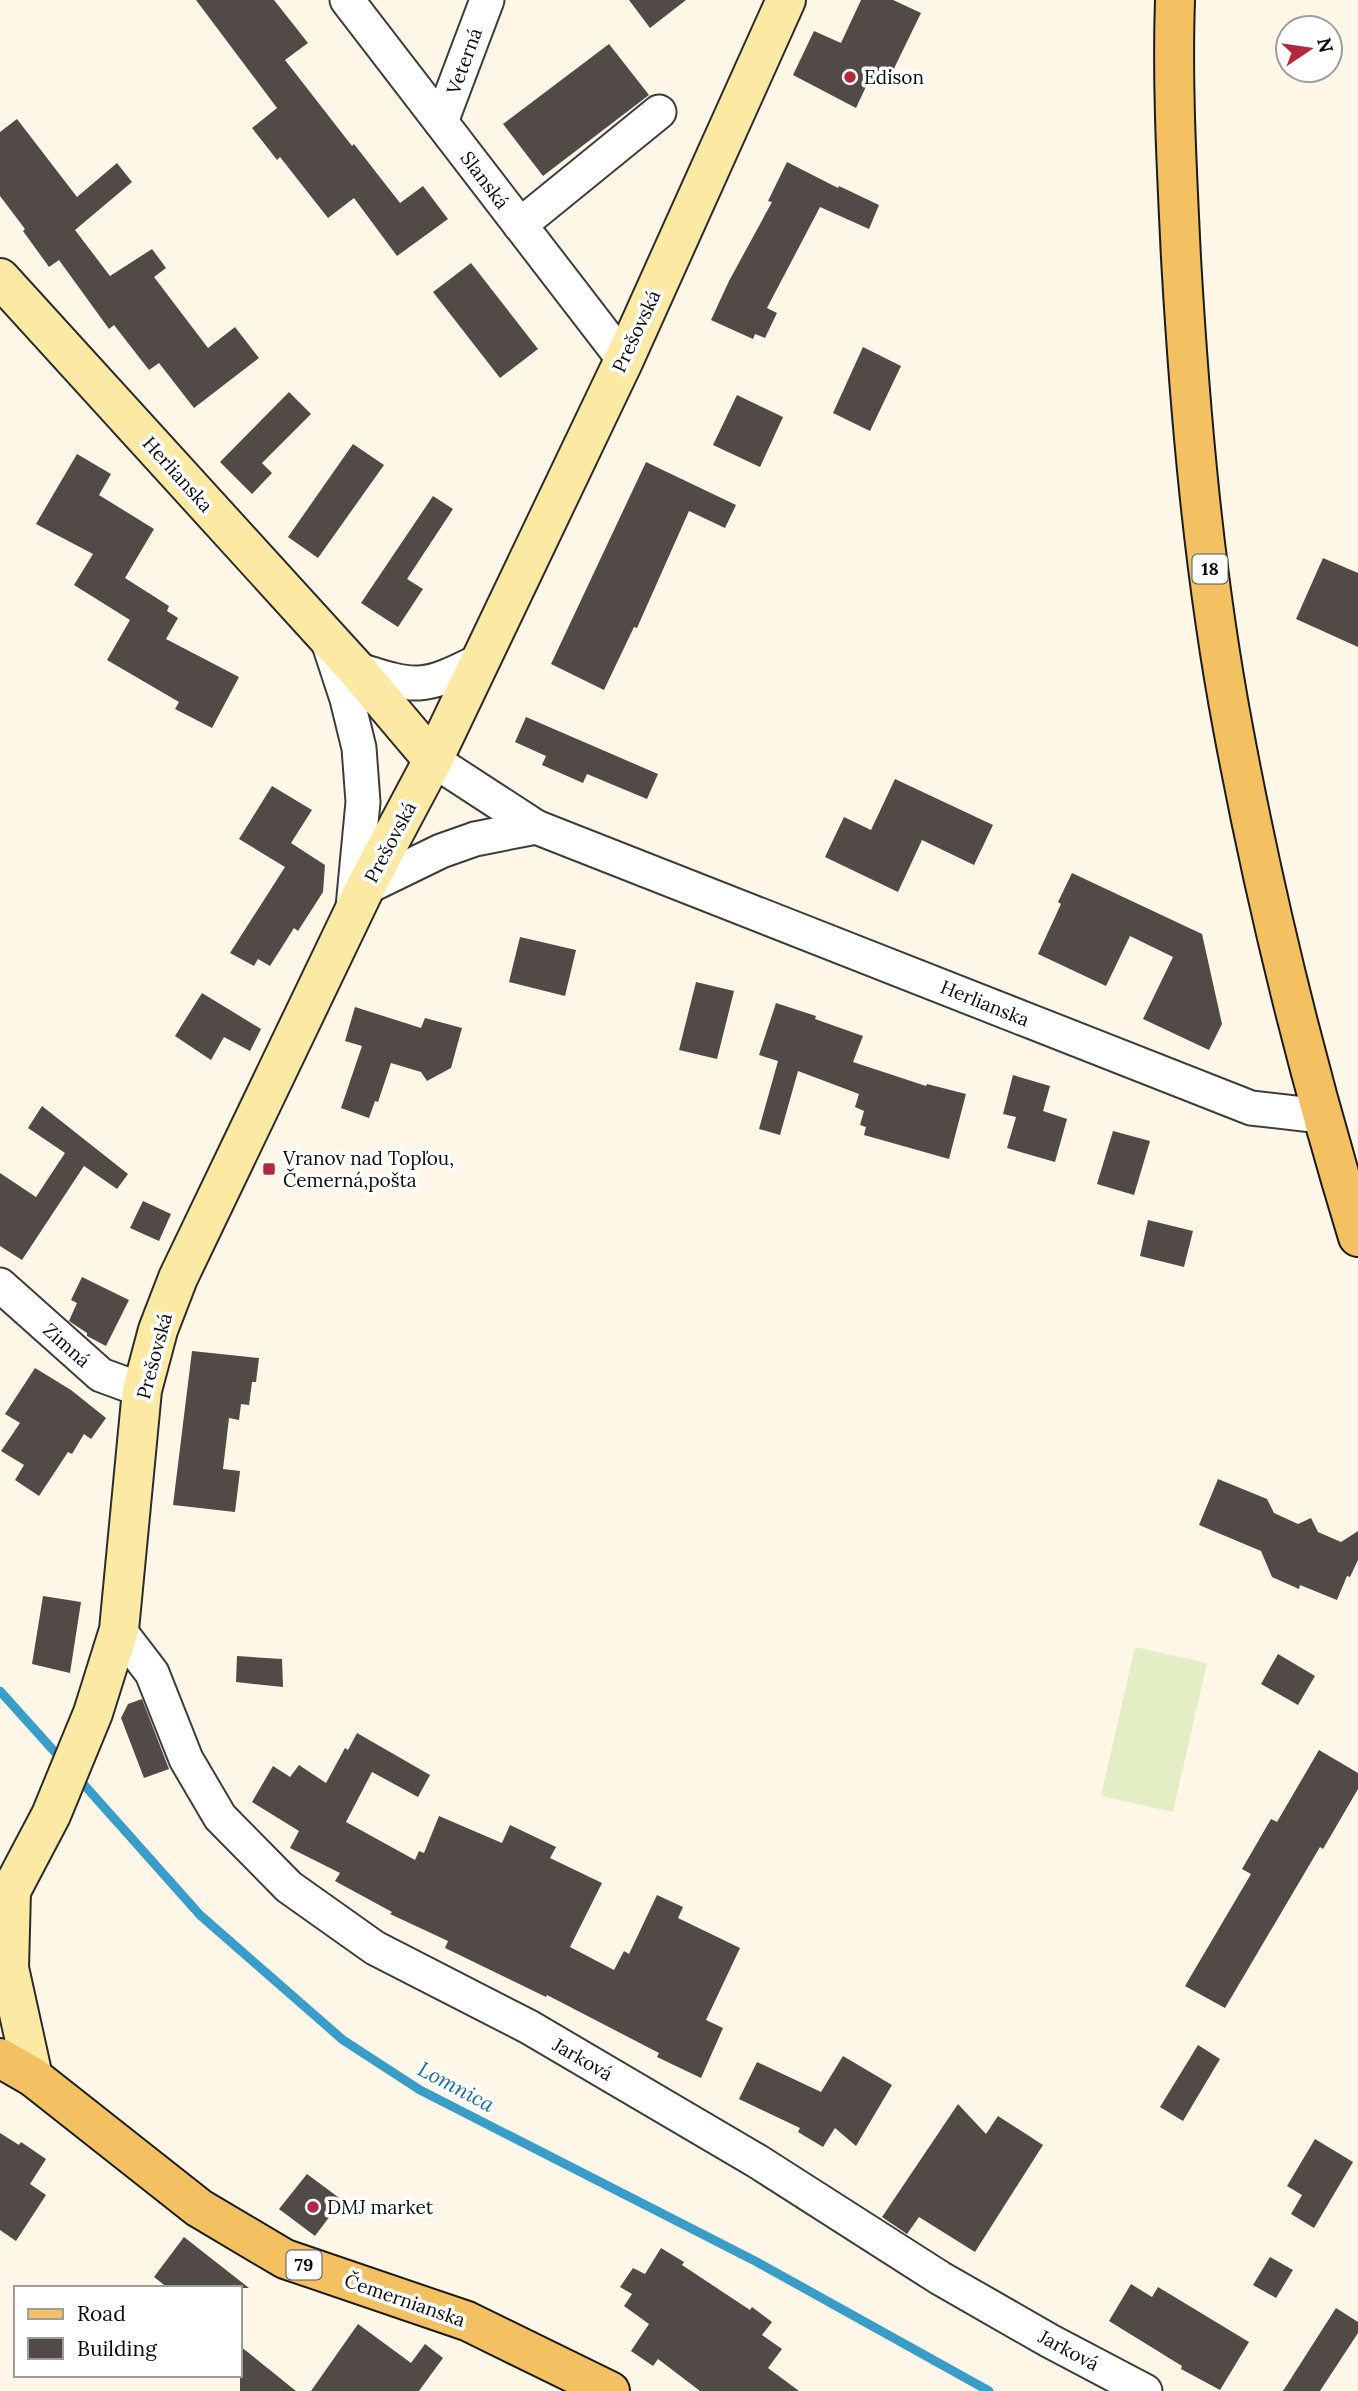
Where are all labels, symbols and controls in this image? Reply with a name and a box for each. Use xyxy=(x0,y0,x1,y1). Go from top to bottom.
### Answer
north arrow xyxy=(1274,14,1344,84)
street label: Veterná xyxy=(441,24,487,98)
text: N xyxy=(1312,35,1339,55)
place label: Edison xyxy=(864,65,924,89)
marker: Edison xyxy=(842,69,858,85)
street label: Slanská xyxy=(456,146,515,214)
street label: Prešovská xyxy=(607,286,666,376)
street label: Herlianska xyxy=(138,431,218,517)
road number: 18 xyxy=(1192,554,1228,584)
street label: Prešovská xyxy=(359,797,421,887)
street label: Herlianska xyxy=(937,974,1033,1032)
place label: Vranov nad Topľou, Čemerná,pošta xyxy=(282,1146,454,1192)
marker: Vranov nad Topľou, Čemerná,pošta xyxy=(261,1161,277,1177)
street label: Prešovská xyxy=(131,1310,177,1402)
street label: Zimná xyxy=(38,1318,96,1372)
street label: Jarková xyxy=(548,2032,617,2086)
water label: Lomnica xyxy=(413,2055,499,2118)
place label: DMJ market xyxy=(327,2195,434,2219)
marker: DMJ market xyxy=(305,2199,321,2215)
road number: 79 xyxy=(286,2250,322,2280)
street label: Čemernianska xyxy=(341,2268,469,2332)
legend xyxy=(14,2286,242,2377)
text: Road xyxy=(77,2300,126,2327)
street label: Jarková xyxy=(1034,2324,1104,2376)
text: Building xyxy=(77,2335,157,2362)

